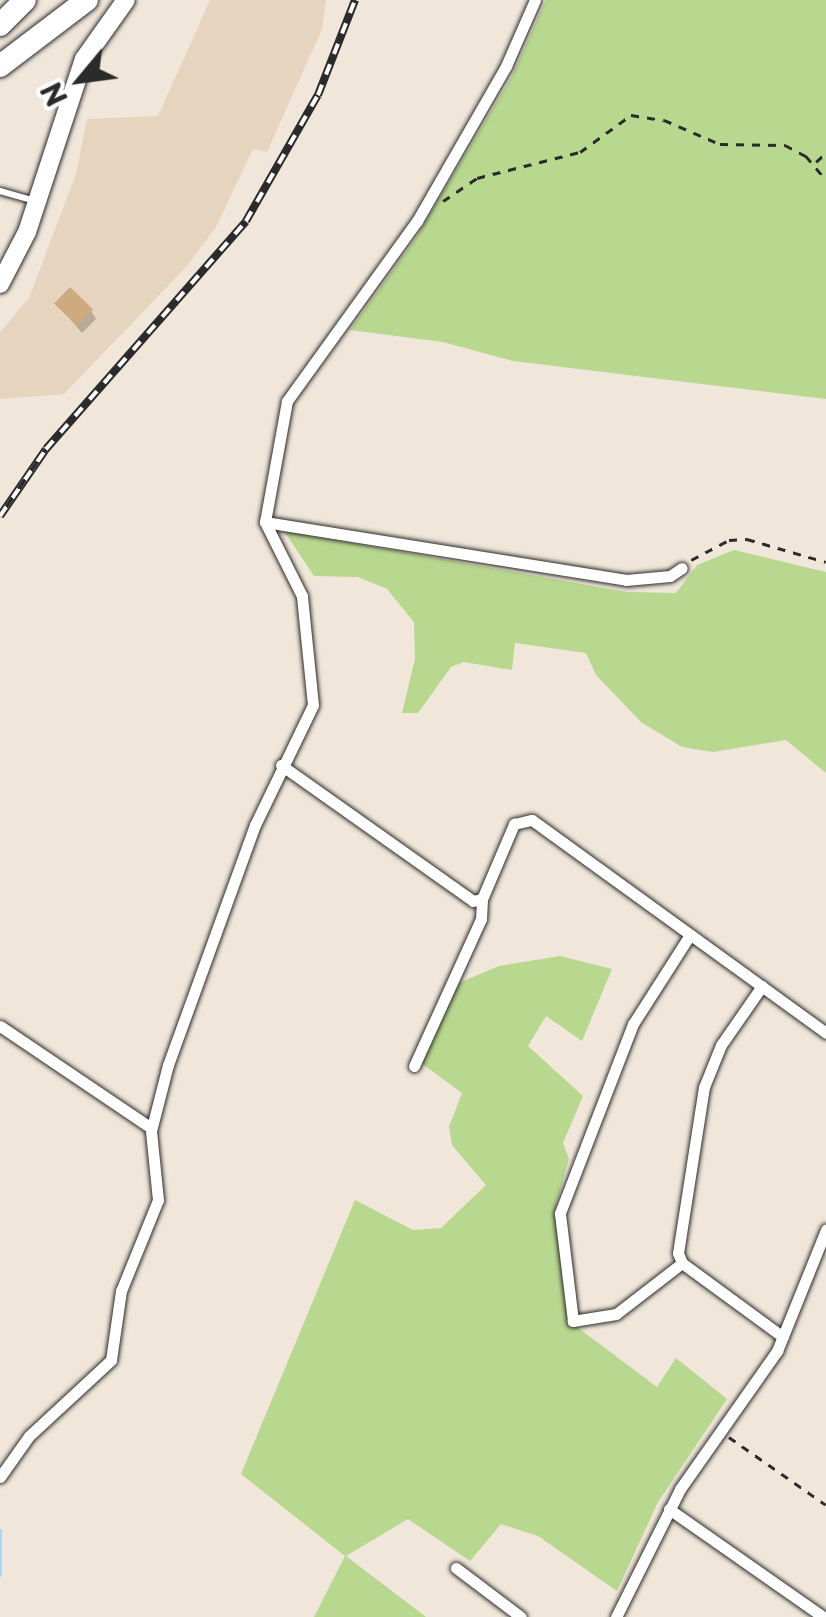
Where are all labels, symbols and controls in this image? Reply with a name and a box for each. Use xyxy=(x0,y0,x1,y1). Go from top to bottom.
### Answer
north arrow xyxy=(30,30,130,130)
text: N xyxy=(29,75,78,115)

